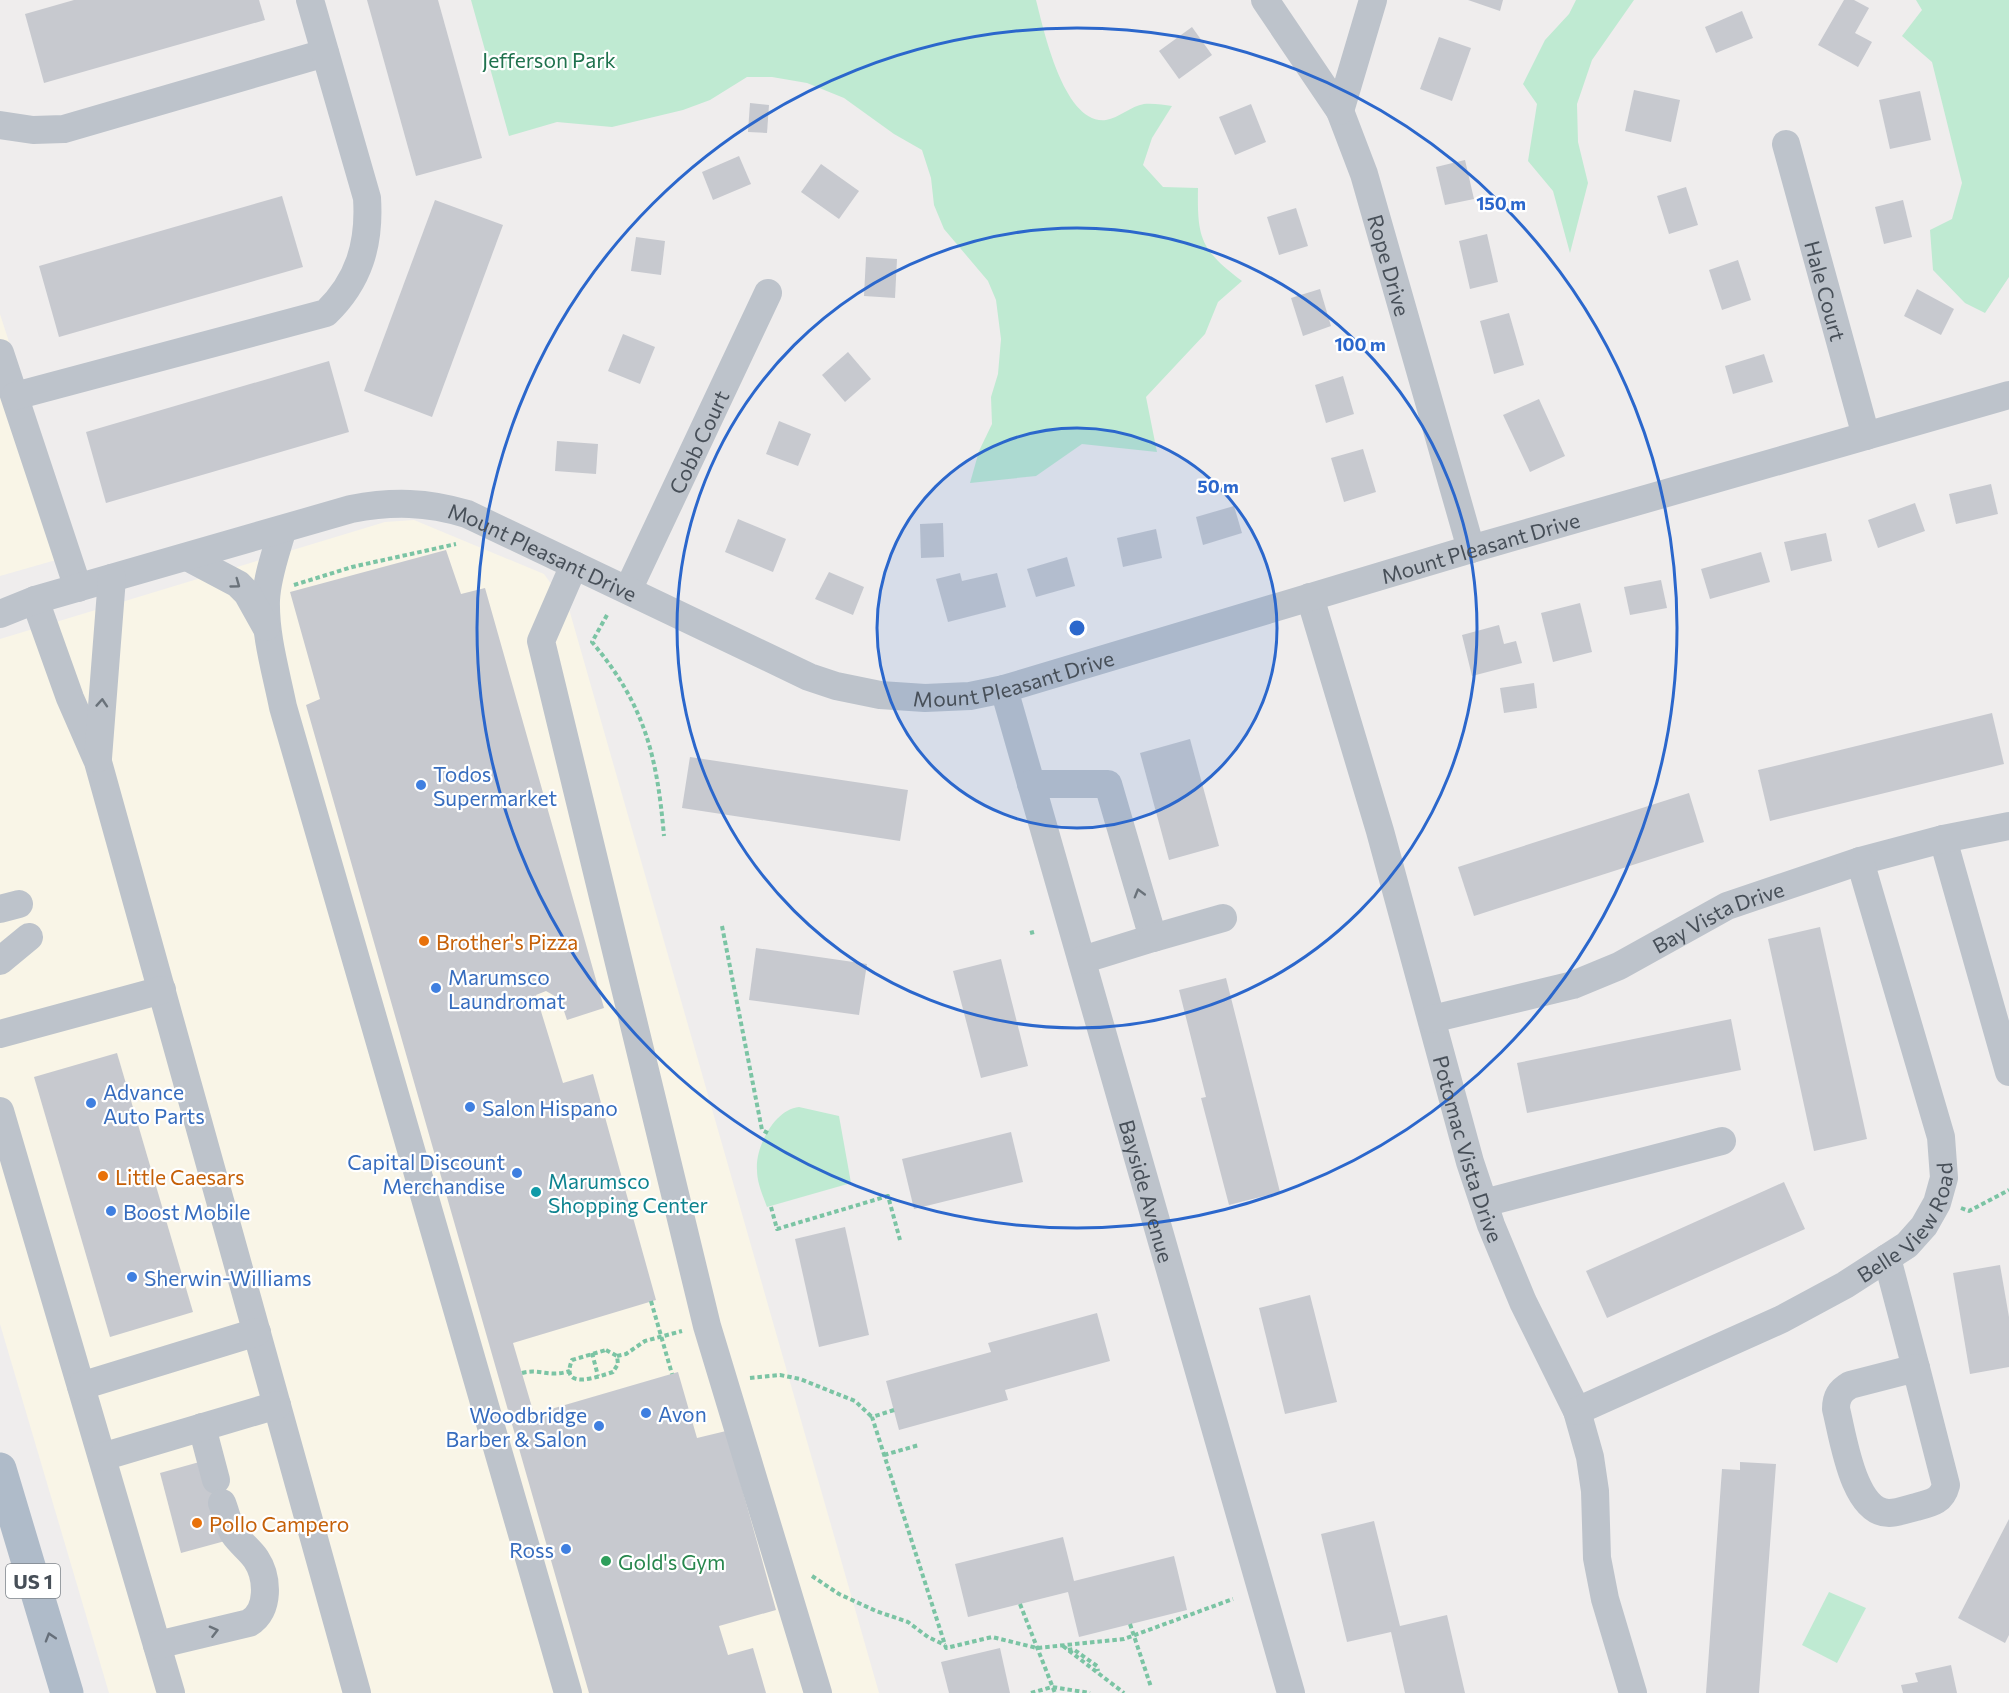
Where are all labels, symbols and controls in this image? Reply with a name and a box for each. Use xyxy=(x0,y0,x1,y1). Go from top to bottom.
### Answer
park label: Jefferson Park xyxy=(482,47,616,72)
text: 150 m xyxy=(1476,192,1526,214)
street label: Rope Drive xyxy=(1364,211,1416,319)
street label: Hale Court xyxy=(1801,238,1852,344)
text: 100 m xyxy=(1334,333,1386,355)
street label: Cobb Court xyxy=(663,386,733,497)
text: 50 m xyxy=(1197,475,1239,497)
street label: Mount Pleasant Drive xyxy=(446,497,641,606)
street label: Mount Pleasant Drive xyxy=(1378,506,1582,588)
one-way arrow xyxy=(229,577,240,588)
centre of rings xyxy=(1067,618,1087,638)
street label: Mount Pleasant Drive xyxy=(912,644,1117,711)
one-way arrow xyxy=(96,699,109,708)
place label: Todos Supermarket xyxy=(433,761,557,810)
marker: Todos Supermarket xyxy=(414,778,428,792)
street label: Bay Vista Drive xyxy=(1648,875,1787,958)
one-way arrow xyxy=(1134,888,1146,899)
place label: Brother's Pizza xyxy=(436,929,578,954)
marker: Brother's Pizza xyxy=(417,934,431,948)
place label: Marumsco Laundromat xyxy=(448,964,565,1013)
marker: Marumsco Laundromat xyxy=(429,981,443,995)
street label: Potomac Vista Drive xyxy=(1429,1052,1509,1246)
place label: Advance Auto Parts xyxy=(103,1079,205,1128)
place label: Salon Hispano xyxy=(482,1095,618,1120)
marker: Advance Auto Parts xyxy=(84,1096,98,1110)
marker: Salon Hispano xyxy=(463,1100,477,1114)
street label: Bayside Avenue xyxy=(1115,1117,1180,1265)
place label: Capital Discount Merchandise xyxy=(347,1149,505,1198)
street label: Belle View Road xyxy=(1852,1162,1957,1287)
place label: Little Caesars xyxy=(115,1164,245,1189)
marker: Capital Discount Merchandise xyxy=(510,1166,524,1180)
place label: Marumsco Shopping Center xyxy=(548,1168,708,1217)
marker: Little Caesars xyxy=(96,1169,110,1183)
marker: Marumsco Shopping Center xyxy=(529,1185,543,1199)
place label: Boost Mobile xyxy=(123,1199,250,1224)
marker: Boost Mobile xyxy=(104,1204,118,1218)
place label: Sherwin-Williams xyxy=(144,1265,312,1290)
marker: Sherwin-Williams xyxy=(125,1270,139,1284)
place label: Avon xyxy=(658,1401,707,1426)
place label: Woodbridge Barber & Salon xyxy=(446,1402,587,1451)
marker: Avon xyxy=(639,1406,653,1420)
marker: Woodbridge Barber & Salon xyxy=(592,1419,606,1433)
place label: Pollo Campero xyxy=(209,1511,349,1536)
marker: Pollo Campero xyxy=(190,1516,204,1530)
place label: Ross xyxy=(509,1537,554,1562)
marker: Ross xyxy=(559,1542,573,1556)
place label: Gold's Gym xyxy=(618,1549,725,1574)
marker: Gold's Gym xyxy=(599,1554,613,1568)
road number: US 1 xyxy=(6,1564,60,1598)
one-way arrow xyxy=(209,1626,219,1639)
one-way arrow xyxy=(45,1632,57,1643)

